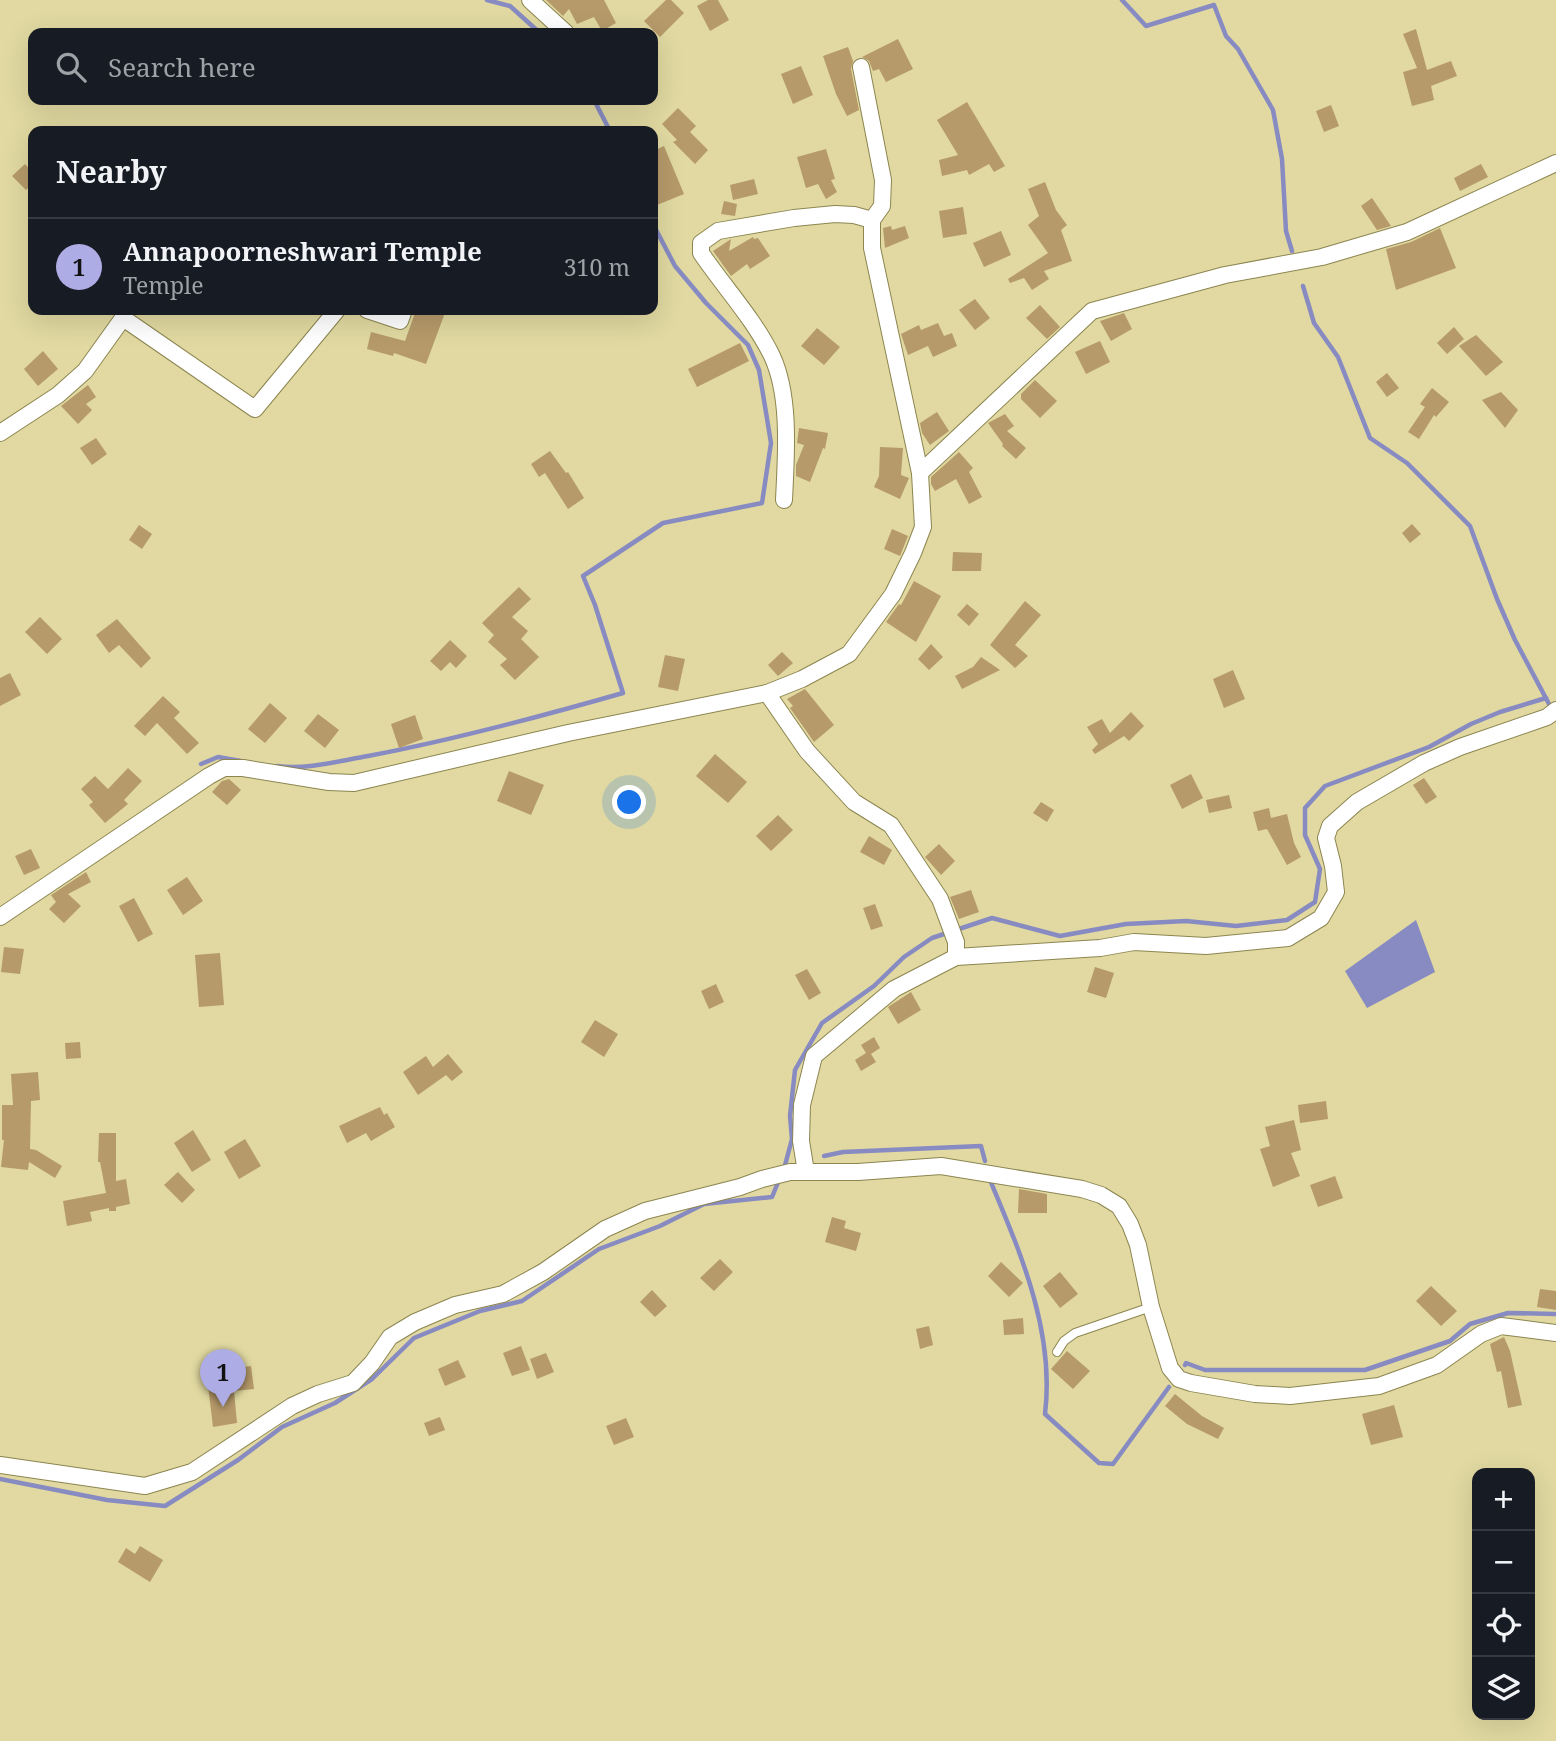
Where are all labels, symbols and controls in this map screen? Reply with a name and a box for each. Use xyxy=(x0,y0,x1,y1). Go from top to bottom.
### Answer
search box xyxy=(28,28,658,105)
icon: search xyxy=(52,48,90,86)
text: Search here xyxy=(108,49,256,85)
text: Nearby xyxy=(56,151,167,192)
text: Annapoorneshwari Temple xyxy=(123,233,482,269)
text: 1 xyxy=(73,251,86,283)
text: 310 m xyxy=(564,251,630,283)
text: Temple xyxy=(123,269,204,301)
your location xyxy=(612,785,646,819)
pin: 1 xyxy=(200,1349,246,1407)
map controls xyxy=(1472,1468,1535,1720)
button: + xyxy=(1472,1468,1535,1531)
button: − xyxy=(1472,1531,1535,1594)
button: locate xyxy=(1472,1594,1535,1657)
button: layers xyxy=(1472,1657,1535,1720)

